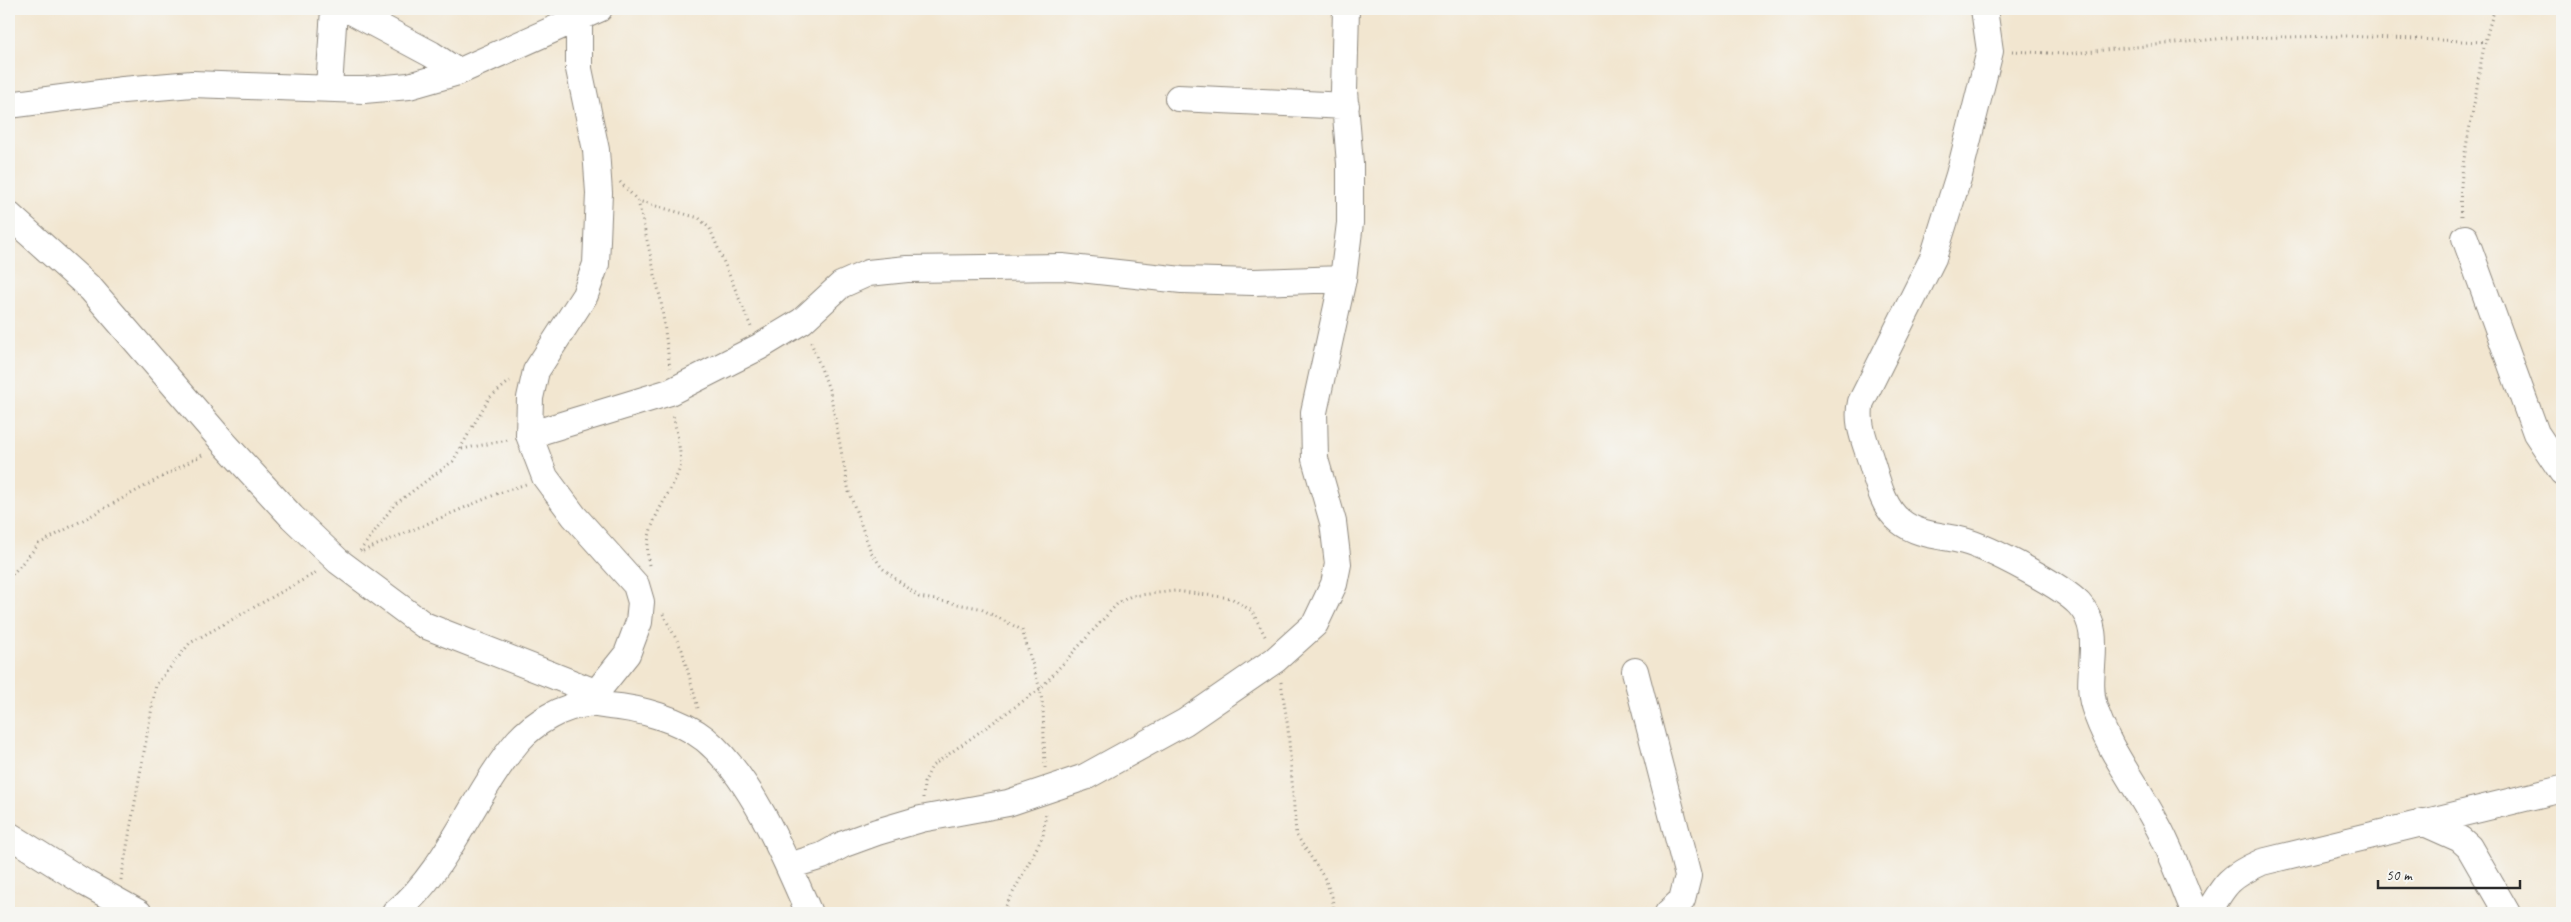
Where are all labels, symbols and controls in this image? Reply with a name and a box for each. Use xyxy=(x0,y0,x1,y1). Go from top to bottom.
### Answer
scale bar xyxy=(2378,857,2521,889)
text: 50 m xyxy=(2386,866,2413,885)

